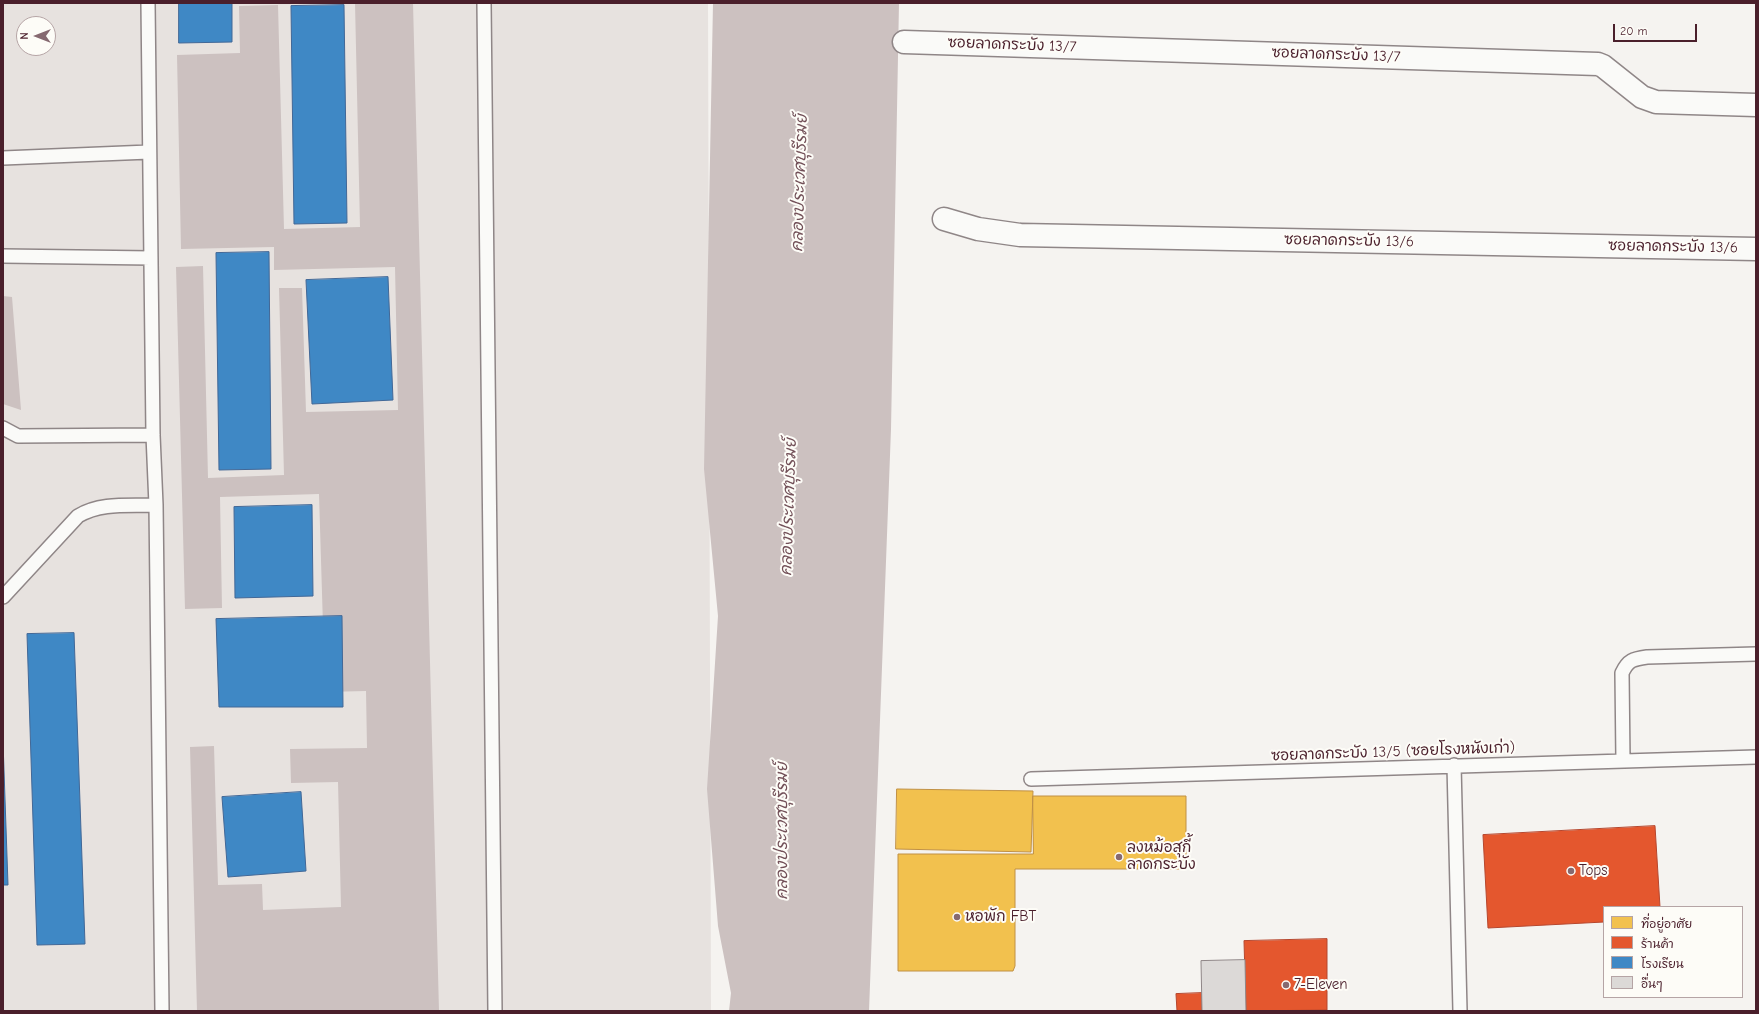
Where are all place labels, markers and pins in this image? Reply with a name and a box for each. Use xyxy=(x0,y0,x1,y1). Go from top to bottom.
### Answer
place label: ลงหม้อสุกี้ ลาดกระบัง xyxy=(1127,839,1196,874)
marker: ลงหม้อสุกี้ ลาดกระบัง xyxy=(1114,852,1124,862)
place label: Tops xyxy=(1579,862,1607,880)
marker: Tops xyxy=(1566,866,1576,876)
place label: หอพัก FBT xyxy=(965,908,1036,926)
marker: หอพัก FBT xyxy=(952,912,962,922)
place label: 7-Eleven xyxy=(1294,976,1348,994)
marker: 7-Eleven xyxy=(1281,980,1291,990)

